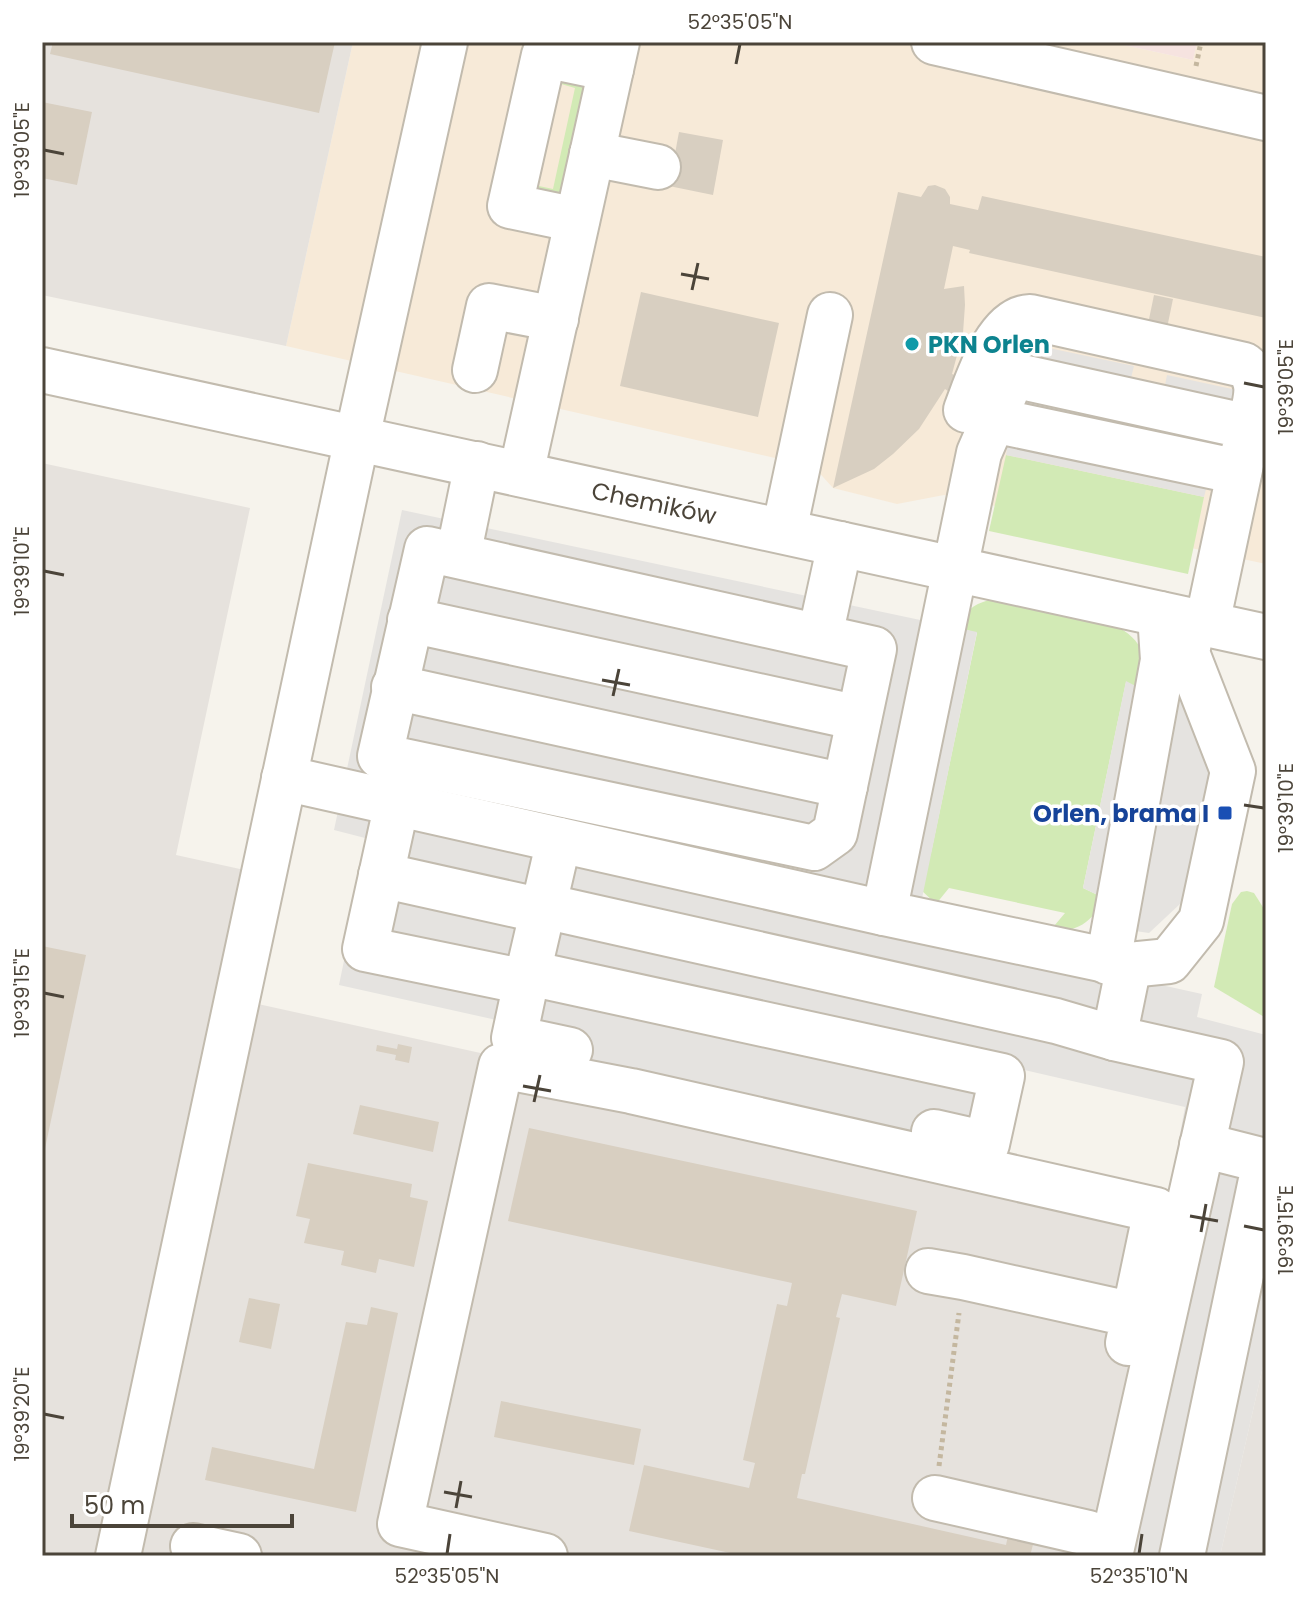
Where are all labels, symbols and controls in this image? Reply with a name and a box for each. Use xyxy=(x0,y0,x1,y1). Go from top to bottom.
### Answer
text: 52°35'05"N xyxy=(688,8,792,36)
text: 19°39'05"E xyxy=(8,102,36,198)
place label: PKN Orlen xyxy=(928,328,1050,361)
marker: PKN Orlen xyxy=(903,335,921,353)
text: 19°39'05"E xyxy=(1272,339,1300,435)
street label: Chemików xyxy=(589,474,720,532)
text: 19°39'10"E xyxy=(8,526,36,616)
text: 19°39'10"E xyxy=(1272,763,1300,853)
place label: Orlen, brama I xyxy=(1033,797,1209,830)
marker: Orlen, brama I xyxy=(1216,804,1234,822)
text: 19°39'15"E xyxy=(8,948,36,1038)
text: 19°39'15"E xyxy=(1272,1185,1300,1275)
text: 19°39'20"E xyxy=(8,1367,36,1461)
scale bar xyxy=(72,1478,292,1528)
text: 50 m xyxy=(84,1489,145,1522)
text: 52°35'05"N xyxy=(395,1562,499,1590)
text: 52°35'10"N xyxy=(1090,1562,1188,1590)

